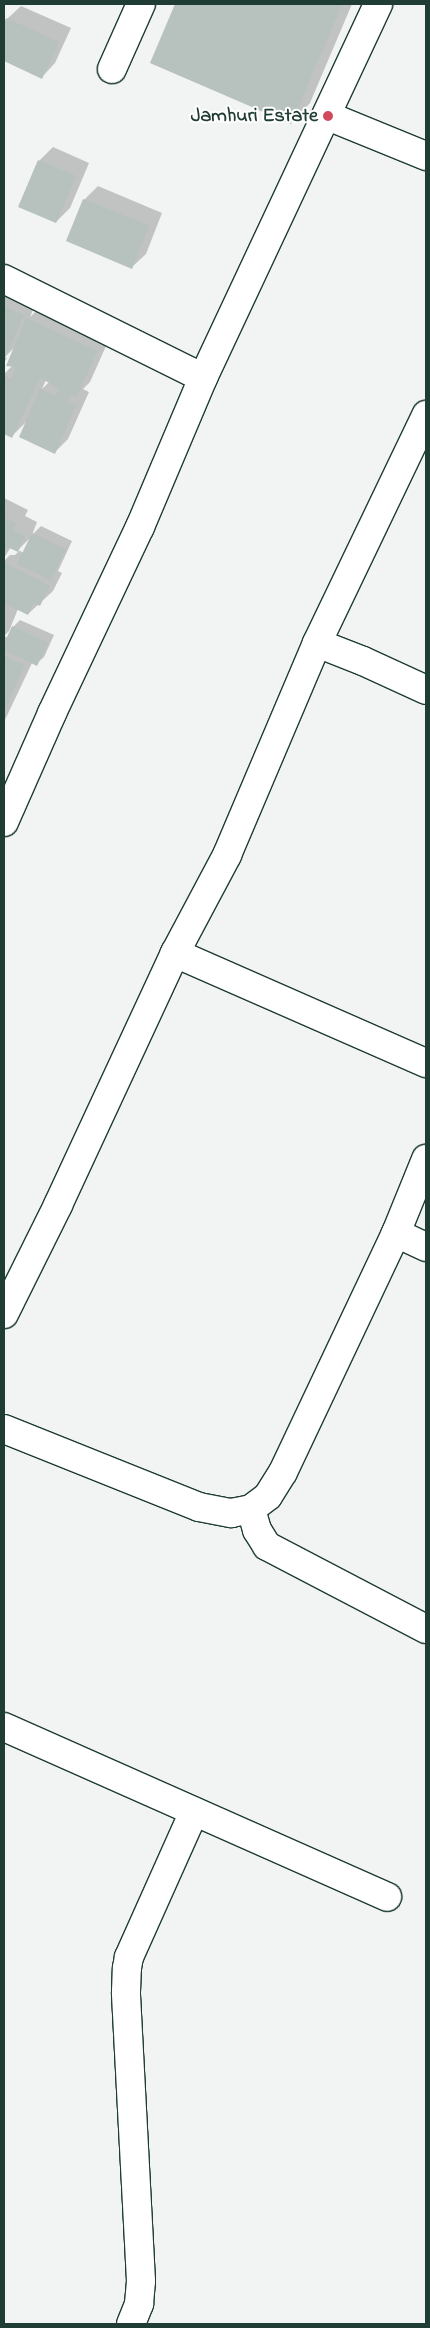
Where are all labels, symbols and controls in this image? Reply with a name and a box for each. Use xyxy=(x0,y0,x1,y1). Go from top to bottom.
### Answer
place label: Jamhuri Estate xyxy=(191,104,318,128)
marker: Jamhuri Estate xyxy=(322,110,334,122)

